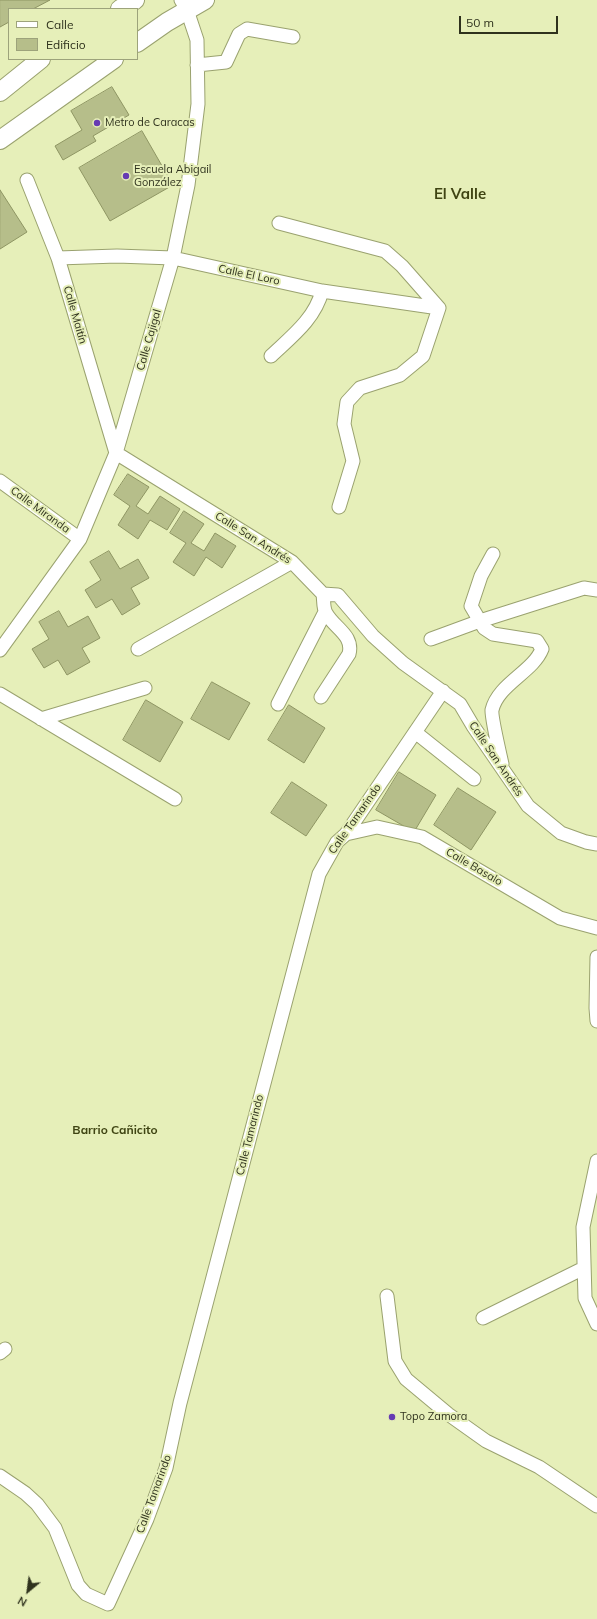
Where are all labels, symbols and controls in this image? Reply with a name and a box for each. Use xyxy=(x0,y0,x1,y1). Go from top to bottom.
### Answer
legend xyxy=(8,8,138,60)
scale bar xyxy=(461,8,560,34)
text: 50 m xyxy=(466,15,494,30)
text: Calle xyxy=(46,17,73,32)
text: Edificio xyxy=(46,37,86,52)
place label: Metro de Caracas xyxy=(105,116,195,130)
marker: Metro de Caracas xyxy=(92,118,102,128)
place label: Escuela Abigail González xyxy=(134,163,211,189)
marker: Escuela Abigail González xyxy=(121,171,131,181)
district label: El Valle xyxy=(434,185,486,203)
street label: Calle El Loro xyxy=(217,262,281,288)
street label: Calle Maitín xyxy=(60,285,90,345)
street label: Calle Cajigal xyxy=(134,308,164,372)
street label: Calle Miranda xyxy=(8,484,72,536)
street label: Calle San Andrés xyxy=(212,509,294,567)
street label: Calle San Andrés xyxy=(466,719,526,799)
street label: Calle Tamarindo xyxy=(326,781,384,857)
street label: Calle Basalo xyxy=(443,846,505,888)
street label: Calle Tamarindo xyxy=(234,1093,266,1177)
district label: Barrio Cañicito xyxy=(72,1123,158,1137)
place label: Topo Zamora xyxy=(400,1410,467,1424)
marker: Topo Zamora xyxy=(387,1412,397,1422)
street label: Calle Tamarindo xyxy=(134,1453,174,1535)
north arrow xyxy=(8,1571,48,1611)
text: N xyxy=(15,1593,29,1610)

